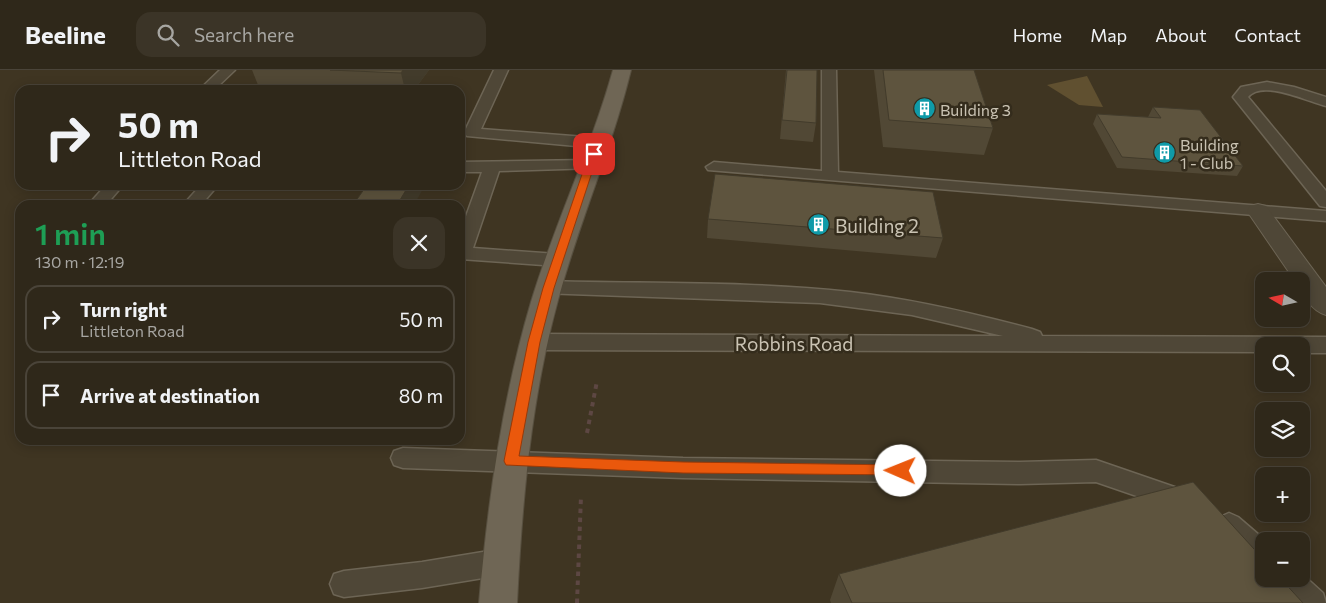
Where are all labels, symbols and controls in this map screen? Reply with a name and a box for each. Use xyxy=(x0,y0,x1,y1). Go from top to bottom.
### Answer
search box xyxy=(136,12,486,57)
text: Beeline xyxy=(25,20,106,49)
icon: search xyxy=(154,21,182,49)
text: Search here xyxy=(194,23,294,46)
text: Home xyxy=(1013,24,1062,46)
text: Map xyxy=(1090,24,1127,46)
text: About xyxy=(1155,24,1207,46)
text: Contact xyxy=(1235,24,1301,46)
building icon: Building 3 xyxy=(912,97,936,121)
place label: Building 3 xyxy=(940,100,1011,119)
text: 50 m xyxy=(118,102,199,145)
icon: right xyxy=(35,105,100,170)
pin xyxy=(573,133,615,175)
place label: Building 1 - Club xyxy=(1180,135,1239,172)
icon: arrive xyxy=(580,140,608,168)
building icon: Building 1 - Club xyxy=(1152,141,1176,165)
text: Littleton Road xyxy=(118,145,262,172)
building icon: Building 2 xyxy=(807,213,831,237)
text: 1 min xyxy=(35,214,106,251)
place label: Building 2 xyxy=(835,214,919,237)
button: close xyxy=(393,217,445,269)
text: 130 m · 12:19 xyxy=(35,252,124,271)
north arrow xyxy=(1255,272,1310,328)
map controls xyxy=(1255,272,1310,587)
text: Turn right xyxy=(80,298,167,321)
icon: right xyxy=(37,305,65,333)
text: 50 m xyxy=(399,308,443,331)
text: Littleton Road xyxy=(80,321,184,340)
street label: Robbins Road xyxy=(735,332,853,355)
button: search xyxy=(1255,337,1310,392)
icon: arrive xyxy=(37,381,65,409)
text: Arrive at destination xyxy=(80,384,260,407)
text: 80 m xyxy=(399,384,443,407)
button: layers xyxy=(1255,402,1310,457)
position arrow xyxy=(874,444,926,496)
button: + xyxy=(1255,467,1310,522)
button: − xyxy=(1255,532,1310,587)

